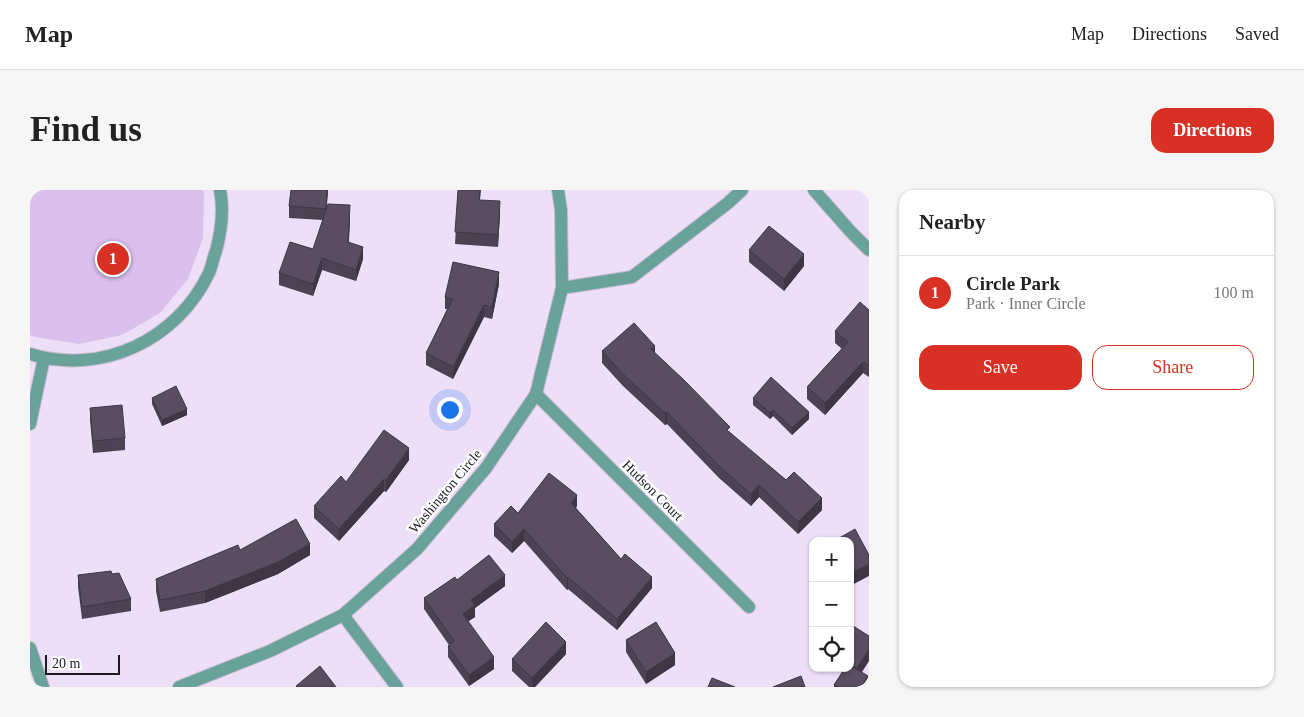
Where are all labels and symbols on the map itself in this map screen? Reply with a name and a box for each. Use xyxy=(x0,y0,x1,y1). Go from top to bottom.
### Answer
pin: 1 xyxy=(97,240,129,278)
your location xyxy=(437,397,463,423)
street label: Washington Circle xyxy=(406,447,485,536)
street label: Hudson Court xyxy=(619,457,686,524)
scale bar xyxy=(45,652,120,675)

